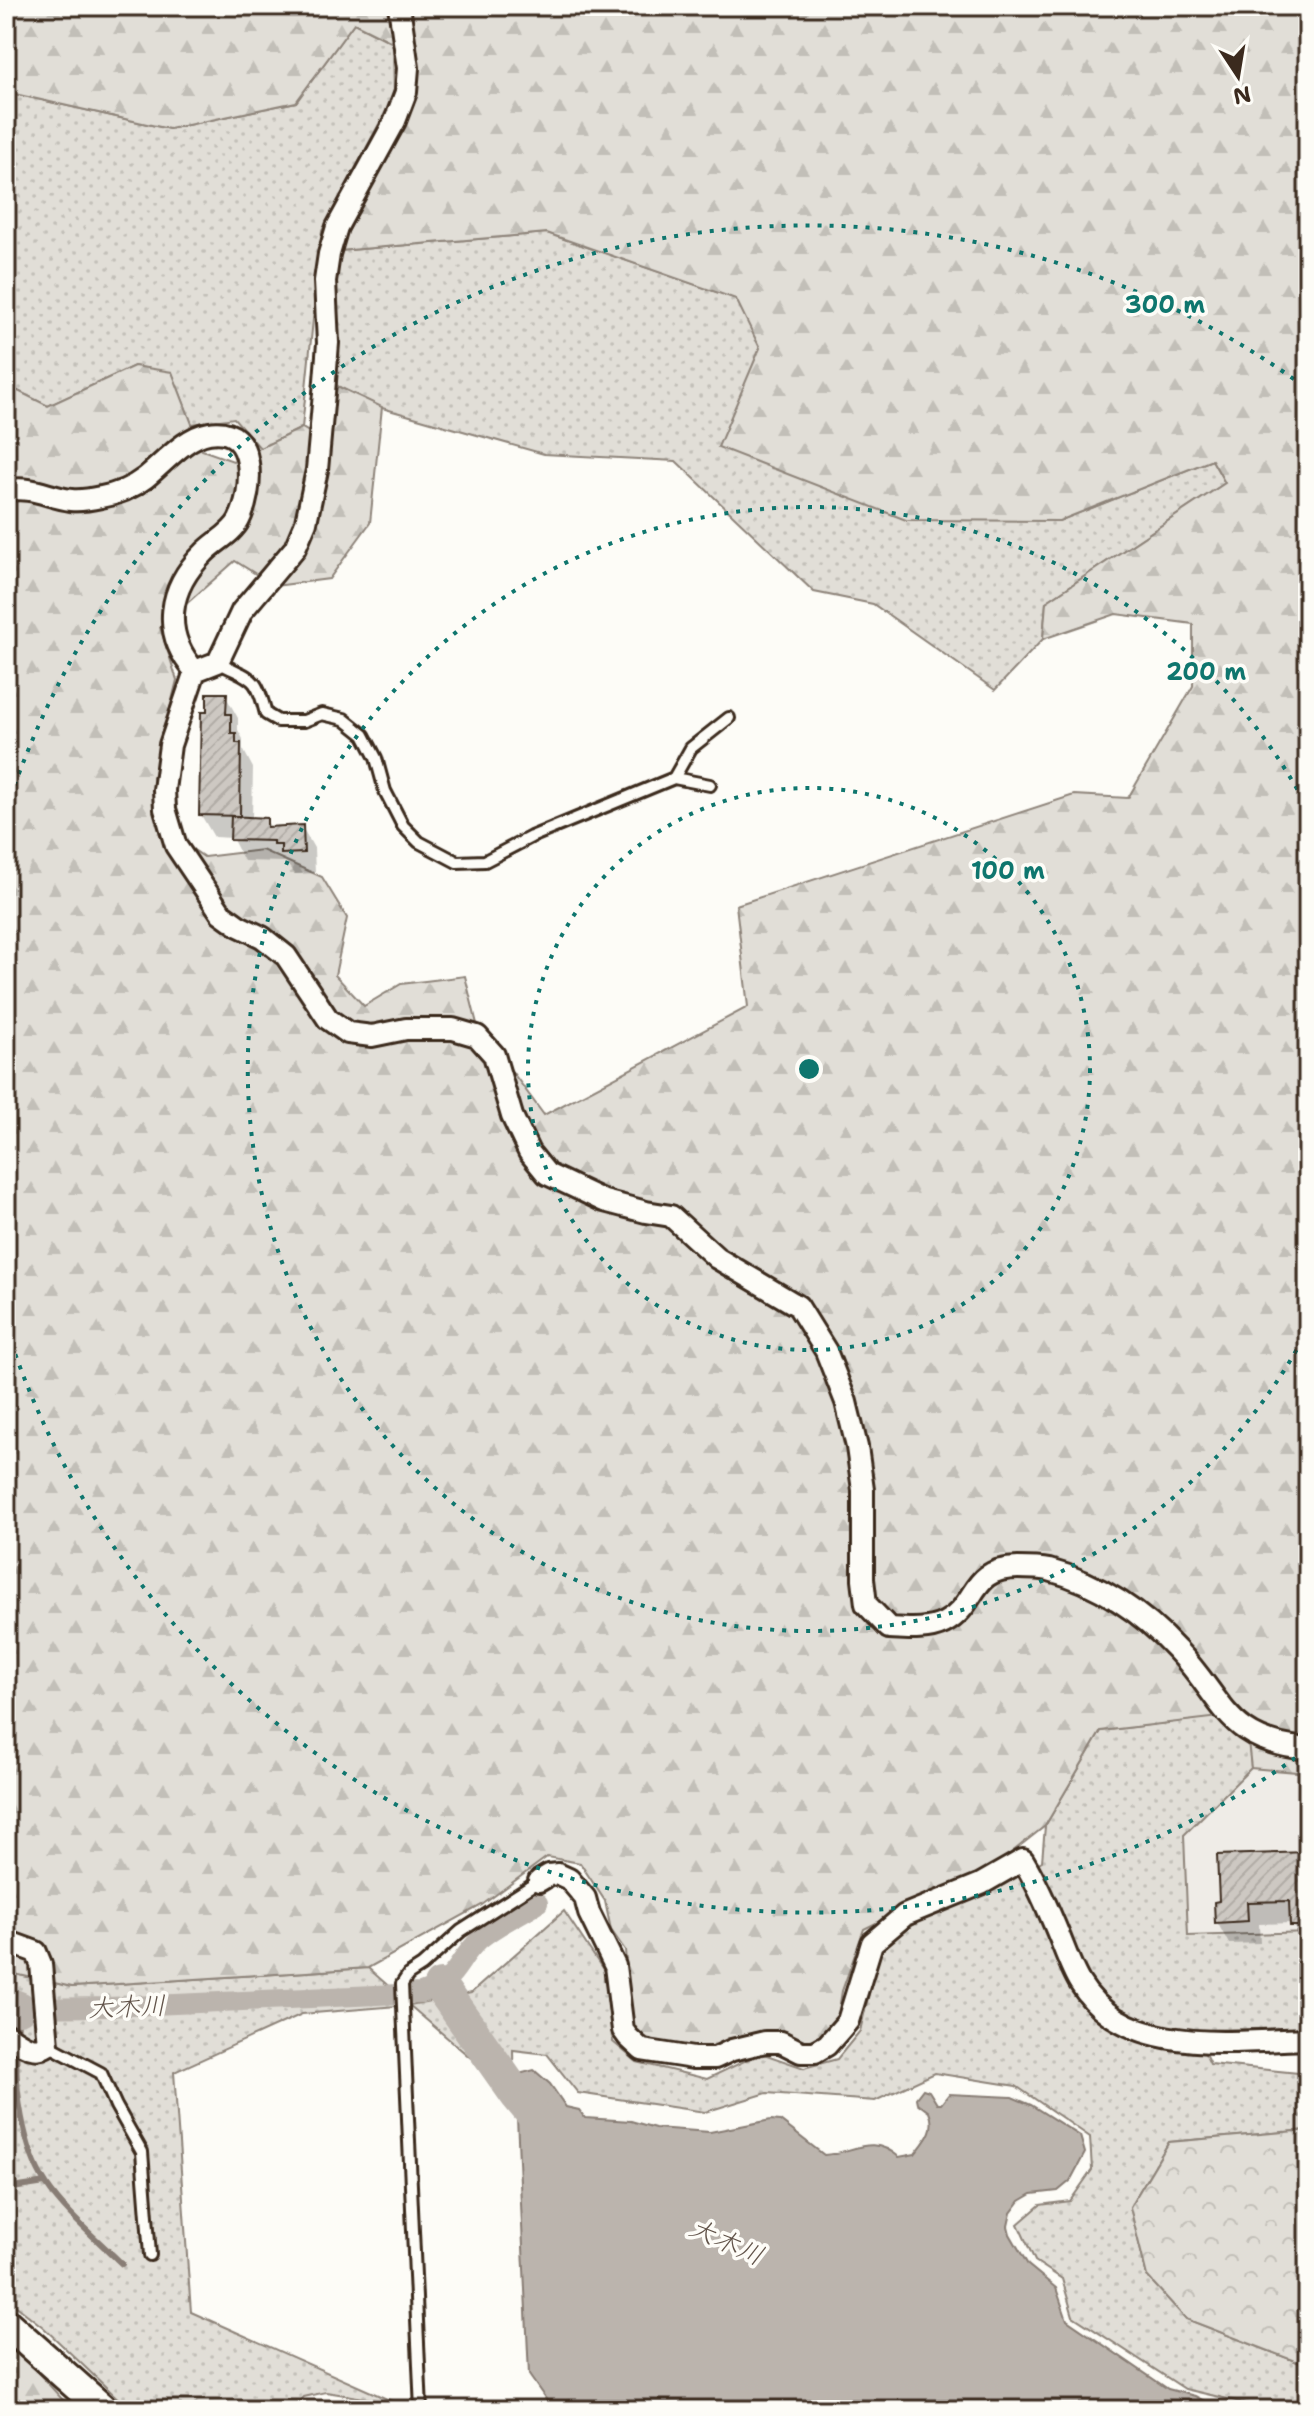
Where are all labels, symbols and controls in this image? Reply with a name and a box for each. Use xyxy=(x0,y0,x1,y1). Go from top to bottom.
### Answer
north arrow xyxy=(1198,36,1278,116)
text: N xyxy=(1231,79,1254,111)
text: 300 m xyxy=(1125,289,1205,321)
text: 200 m xyxy=(1166,656,1246,688)
text: 100 m xyxy=(971,855,1045,887)
centre of rings xyxy=(795,1055,823,1083)
water label: 大木川 xyxy=(87,1987,167,2025)
water label: 大木川 xyxy=(684,2209,770,2273)

